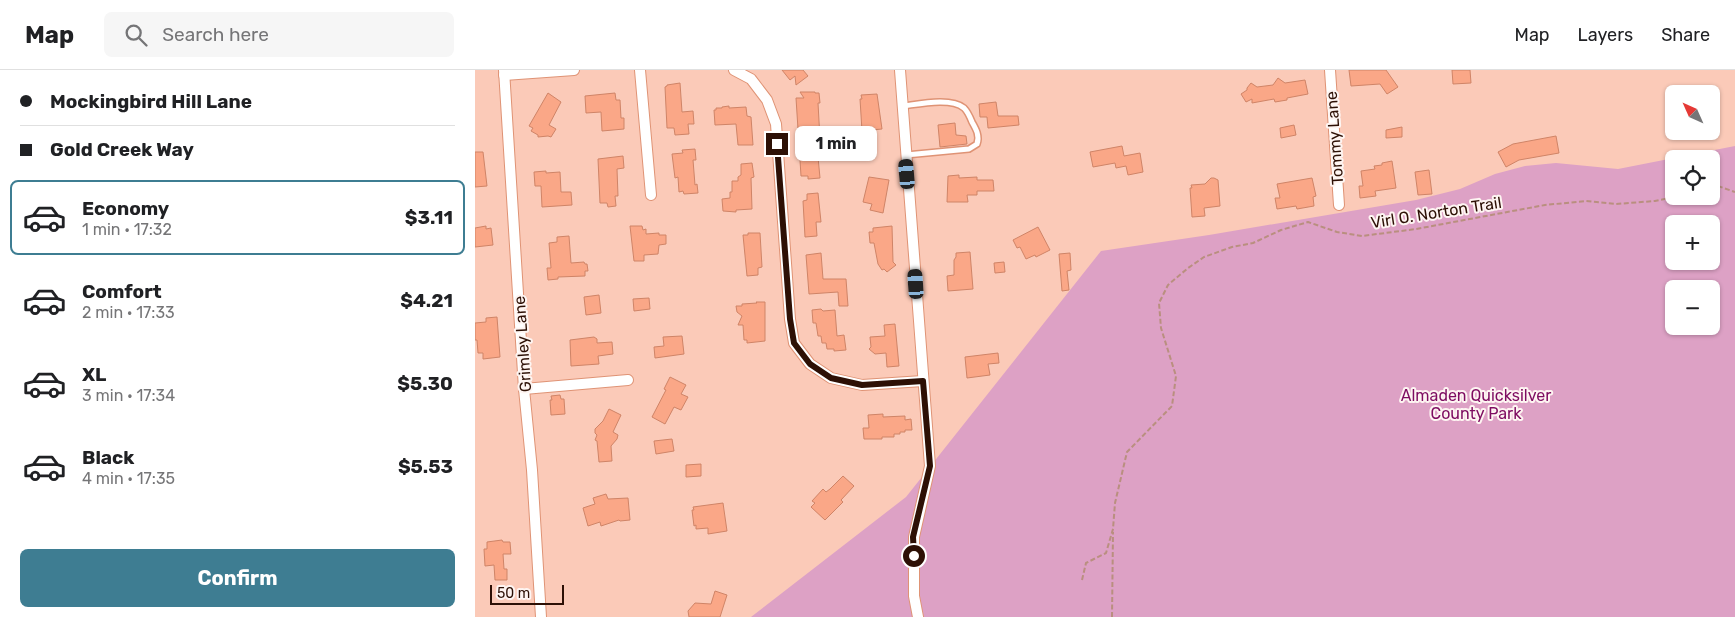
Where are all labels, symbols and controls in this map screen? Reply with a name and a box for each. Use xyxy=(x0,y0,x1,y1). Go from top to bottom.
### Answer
search box xyxy=(104,12,454,57)
text: Map xyxy=(25,21,74,49)
icon: search xyxy=(122,21,150,49)
text: Search here xyxy=(162,23,269,46)
text: Map xyxy=(1515,24,1550,46)
text: Layers xyxy=(1578,24,1633,46)
text: Share xyxy=(1661,24,1710,46)
north arrow xyxy=(1665,85,1720,140)
map controls xyxy=(1665,85,1720,335)
text: Mockingbird Hill Lane xyxy=(50,90,252,113)
street label: Tommy Lane xyxy=(1322,90,1347,185)
callout: 1 min xyxy=(795,126,877,162)
route end xyxy=(766,133,788,155)
text: 1 min xyxy=(816,134,856,153)
text: Gold Creek Way xyxy=(50,138,194,161)
button: locate xyxy=(1665,150,1720,205)
car xyxy=(898,158,915,190)
street label: Virl O. Norton Trail xyxy=(1369,193,1503,232)
icon: car xyxy=(22,195,67,240)
text: Economy xyxy=(82,197,169,220)
text: $3.11 xyxy=(405,206,453,229)
button: + xyxy=(1665,215,1720,270)
text: 1 min · 17:32 xyxy=(82,220,172,239)
car xyxy=(907,269,924,299)
icon: car xyxy=(22,278,67,323)
text: Comfort xyxy=(82,280,162,303)
button: − xyxy=(1665,280,1720,335)
text: $4.21 xyxy=(400,289,453,312)
street label: Grimley Lane xyxy=(510,295,535,393)
text: 2 min · 17:33 xyxy=(82,303,175,322)
icon: car xyxy=(22,361,67,406)
text: XL xyxy=(82,363,106,386)
text: $5.30 xyxy=(397,372,453,395)
text: 3 min · 17:34 xyxy=(82,386,175,405)
park label: Almaden Quicksilver County Park xyxy=(1401,386,1551,423)
icon: car xyxy=(22,444,67,489)
text: Black xyxy=(82,446,134,469)
text: $5.53 xyxy=(398,455,453,478)
text: 4 min · 17:35 xyxy=(82,469,175,488)
route start xyxy=(903,545,925,567)
button: Confirm xyxy=(20,549,455,607)
scale bar xyxy=(490,582,564,605)
text: 50 m xyxy=(497,585,530,602)

